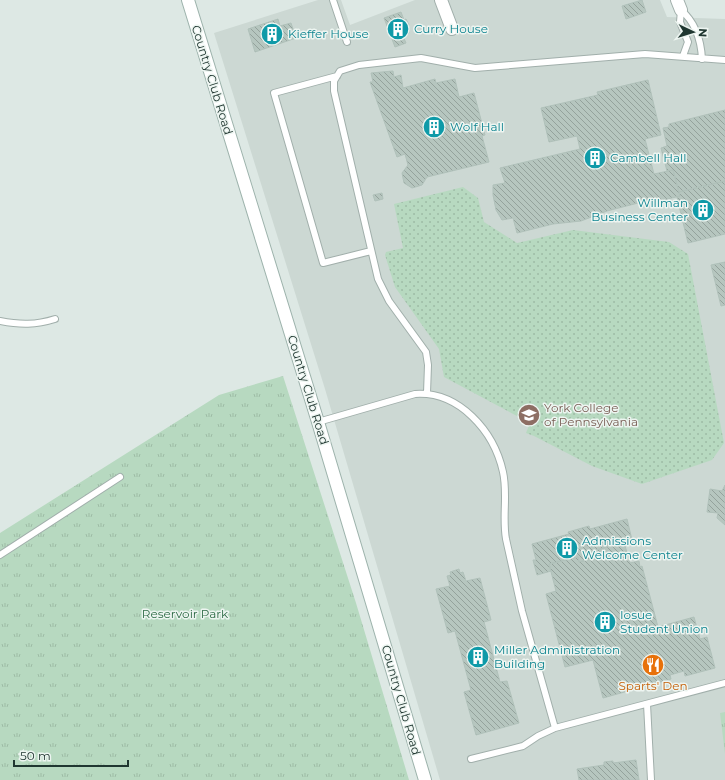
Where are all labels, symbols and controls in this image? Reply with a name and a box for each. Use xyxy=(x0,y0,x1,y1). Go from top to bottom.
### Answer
north arrow xyxy=(673,12,713,52)
building icon: Curry House xyxy=(385,16,411,42)
building icon: Kieffer House xyxy=(259,21,285,47)
place label: Curry House xyxy=(414,21,488,36)
street label: Country Club Road xyxy=(189,23,236,136)
place label: Kieffer House xyxy=(288,26,369,41)
text: N xyxy=(696,28,710,38)
building icon: Wolf Hall xyxy=(421,114,447,140)
place label: Wolf Hall xyxy=(450,119,504,134)
building icon: Cambell Hall xyxy=(582,145,608,171)
place label: Cambell Hall xyxy=(610,150,687,165)
place label: Willman Business Center xyxy=(591,195,688,224)
building icon: Willman Business Center xyxy=(690,197,716,223)
street label: Country Club Road xyxy=(285,333,332,446)
place label: York College of Pennsylvania xyxy=(544,400,638,429)
school or university icon: York College of Pennsylvania xyxy=(516,402,542,428)
place label: Admissions Welcome Center xyxy=(582,533,683,562)
building icon: Admissions Welcome Center xyxy=(554,535,580,561)
park label: Reservoir Park xyxy=(142,606,229,621)
place label: Iosue Student Union xyxy=(620,607,708,636)
building icon: Iosue Student Union xyxy=(592,609,618,635)
place label: Miller Administration Building xyxy=(494,642,620,671)
street label: Country Club Road xyxy=(379,643,424,757)
building icon: Miller Administration Building xyxy=(465,644,491,670)
restaurant icon: Sparts' Den xyxy=(640,652,666,678)
place label: Sparts' Den xyxy=(618,678,688,693)
scale bar xyxy=(14,742,128,768)
text: 50 m xyxy=(20,748,51,763)

